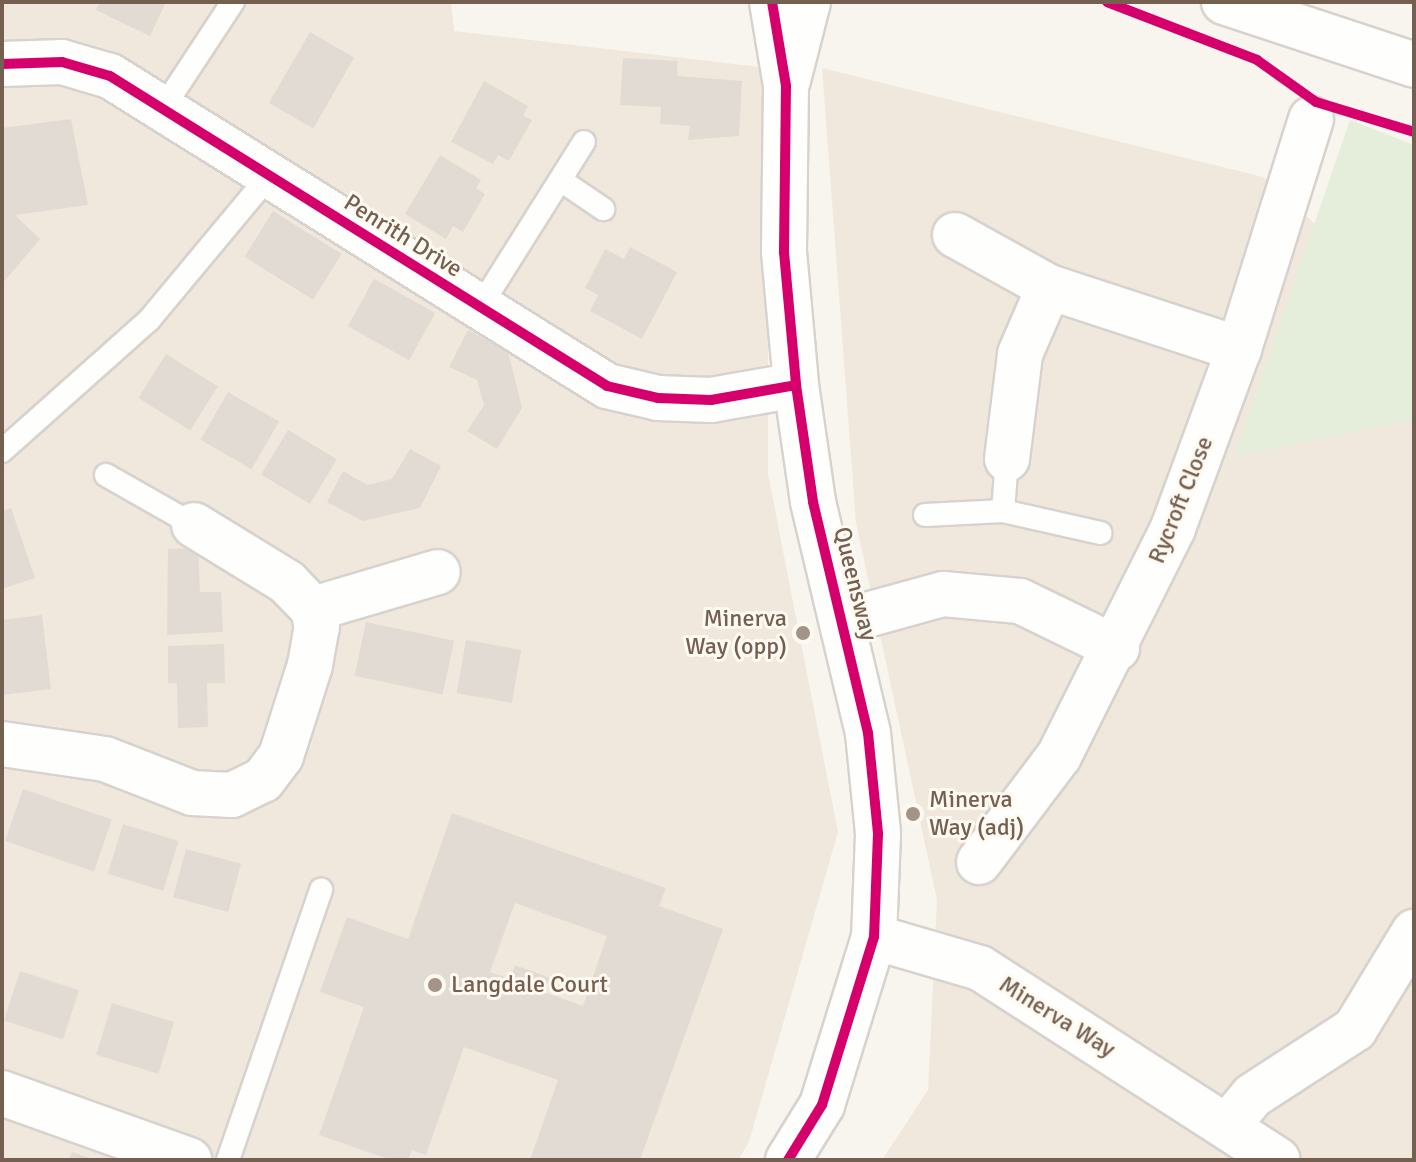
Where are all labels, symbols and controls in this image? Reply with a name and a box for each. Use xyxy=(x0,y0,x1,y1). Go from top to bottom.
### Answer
street label: Penrith Drive xyxy=(339,188,467,284)
street label: Rycroft Close xyxy=(1142,432,1220,568)
street label: Queensway xyxy=(827,524,883,644)
place label: Minerva Way (opp) xyxy=(685,605,787,661)
marker: Minerva Way (opp) xyxy=(794,624,812,642)
place label: Minerva Way (adj) xyxy=(929,786,1024,842)
marker: Minerva Way (adj) xyxy=(904,805,922,823)
street label: Minerva Way xyxy=(994,970,1120,1064)
place label: Langdale Court xyxy=(451,971,608,999)
marker: Langdale Court xyxy=(426,976,444,994)

